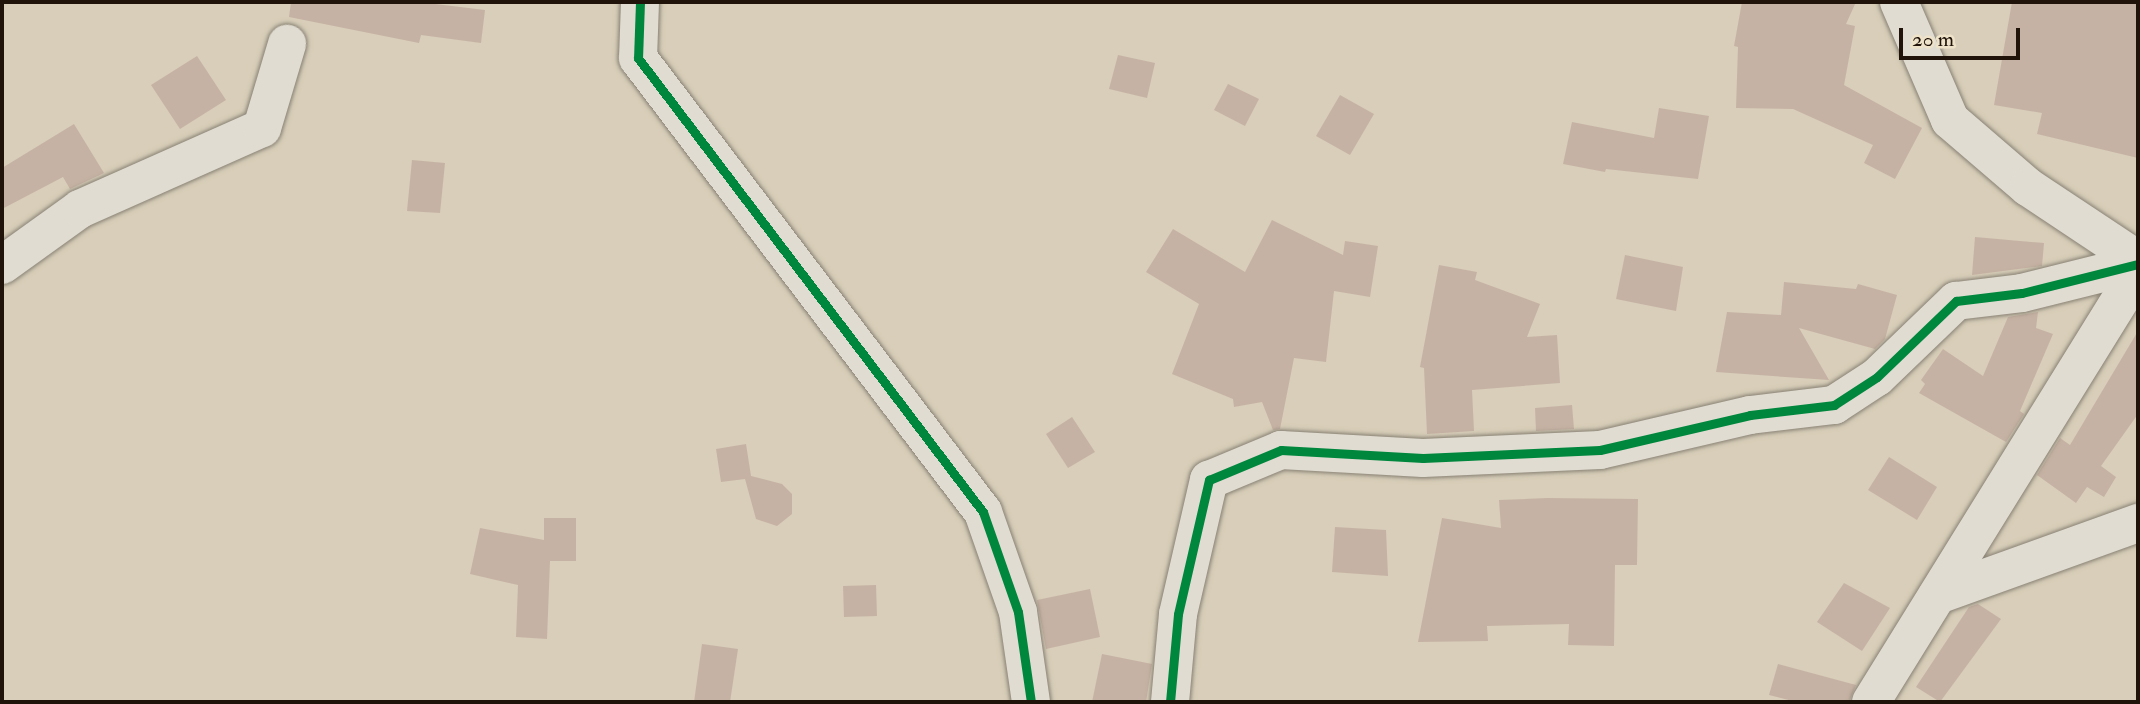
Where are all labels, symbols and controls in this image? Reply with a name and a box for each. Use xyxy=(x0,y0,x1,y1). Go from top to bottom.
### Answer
scale bar xyxy=(1902,14,2023,58)
text: 20 m xyxy=(1912,26,1954,53)

